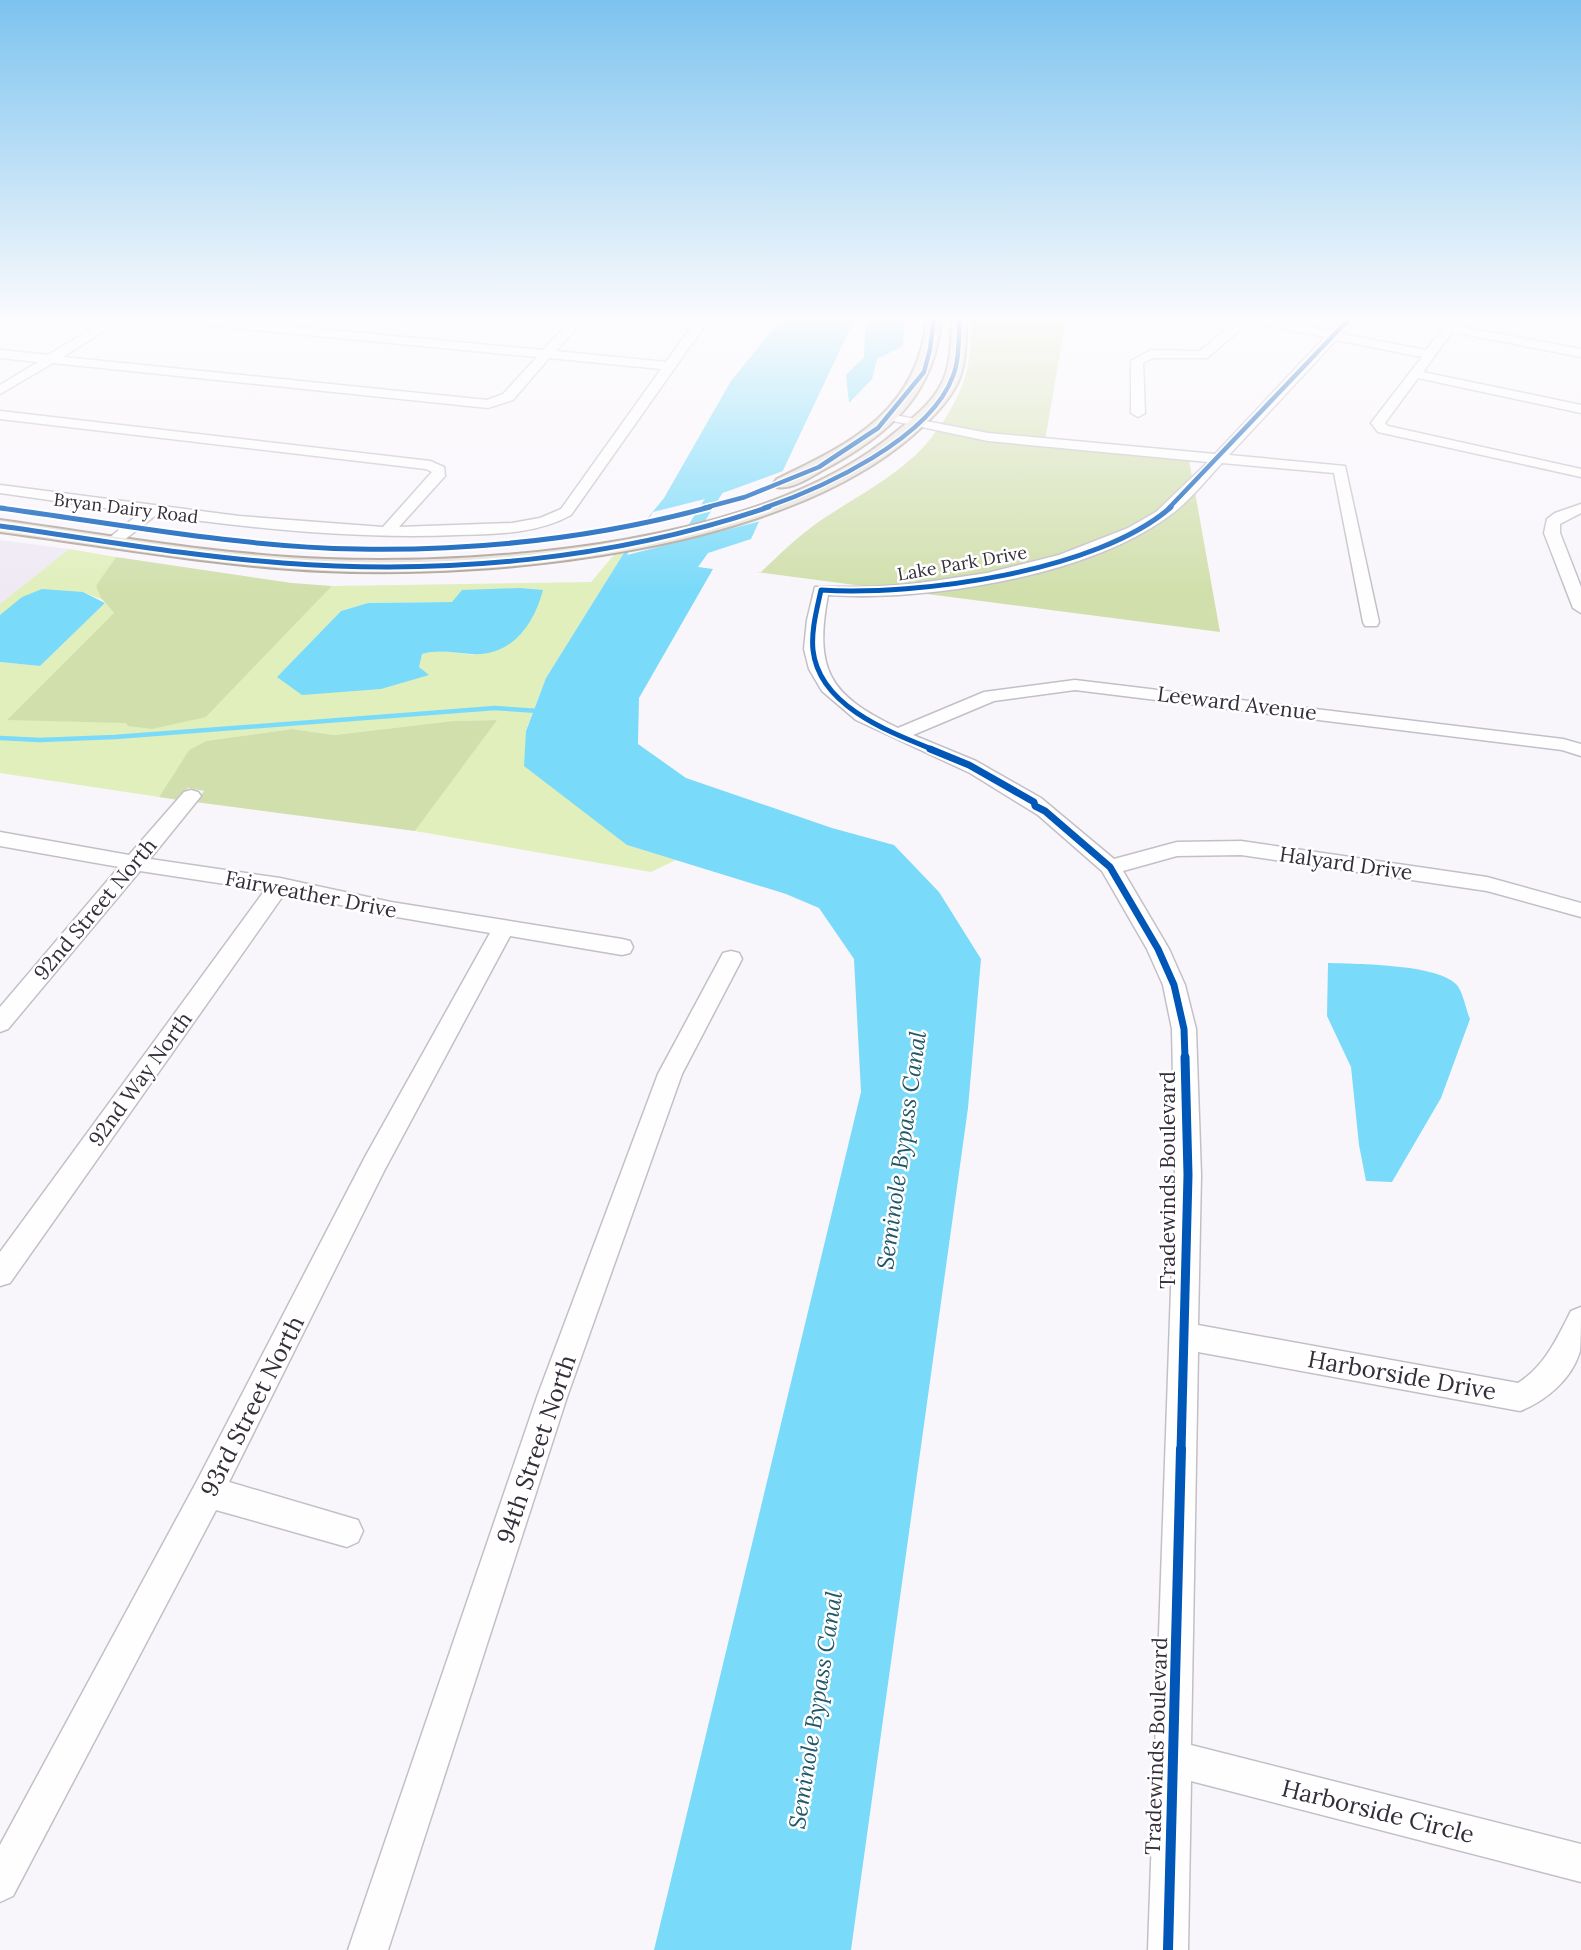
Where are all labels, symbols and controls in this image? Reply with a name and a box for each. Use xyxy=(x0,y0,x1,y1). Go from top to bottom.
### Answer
street label: Bryan Dairy Road xyxy=(52,488,200,528)
street label: Lake Park Drive xyxy=(895,540,1029,586)
street label: Leeward Avenue xyxy=(1156,680,1318,726)
street label: 92nd Street North xyxy=(28,832,162,986)
street label: Halyard Drive xyxy=(1278,840,1414,886)
street label: Fairweather Drive xyxy=(223,864,399,924)
street label: 92nd Way North xyxy=(82,1007,198,1151)
water label: Seminole Bypass Canal xyxy=(870,1029,932,1271)
street label: Tradewinds Boulevard xyxy=(1154,1071,1181,1289)
street label: 93rd Street North xyxy=(193,1310,311,1502)
street label: Harborside Drive xyxy=(1305,1343,1499,1407)
street label: 94th Street North xyxy=(489,1351,583,1547)
water label: Seminole Bypass Canal xyxy=(782,1589,848,1831)
street label: Tradewinds Boulevard xyxy=(1139,1637,1173,1855)
street label: Harborside Circle xyxy=(1279,1772,1477,1850)

